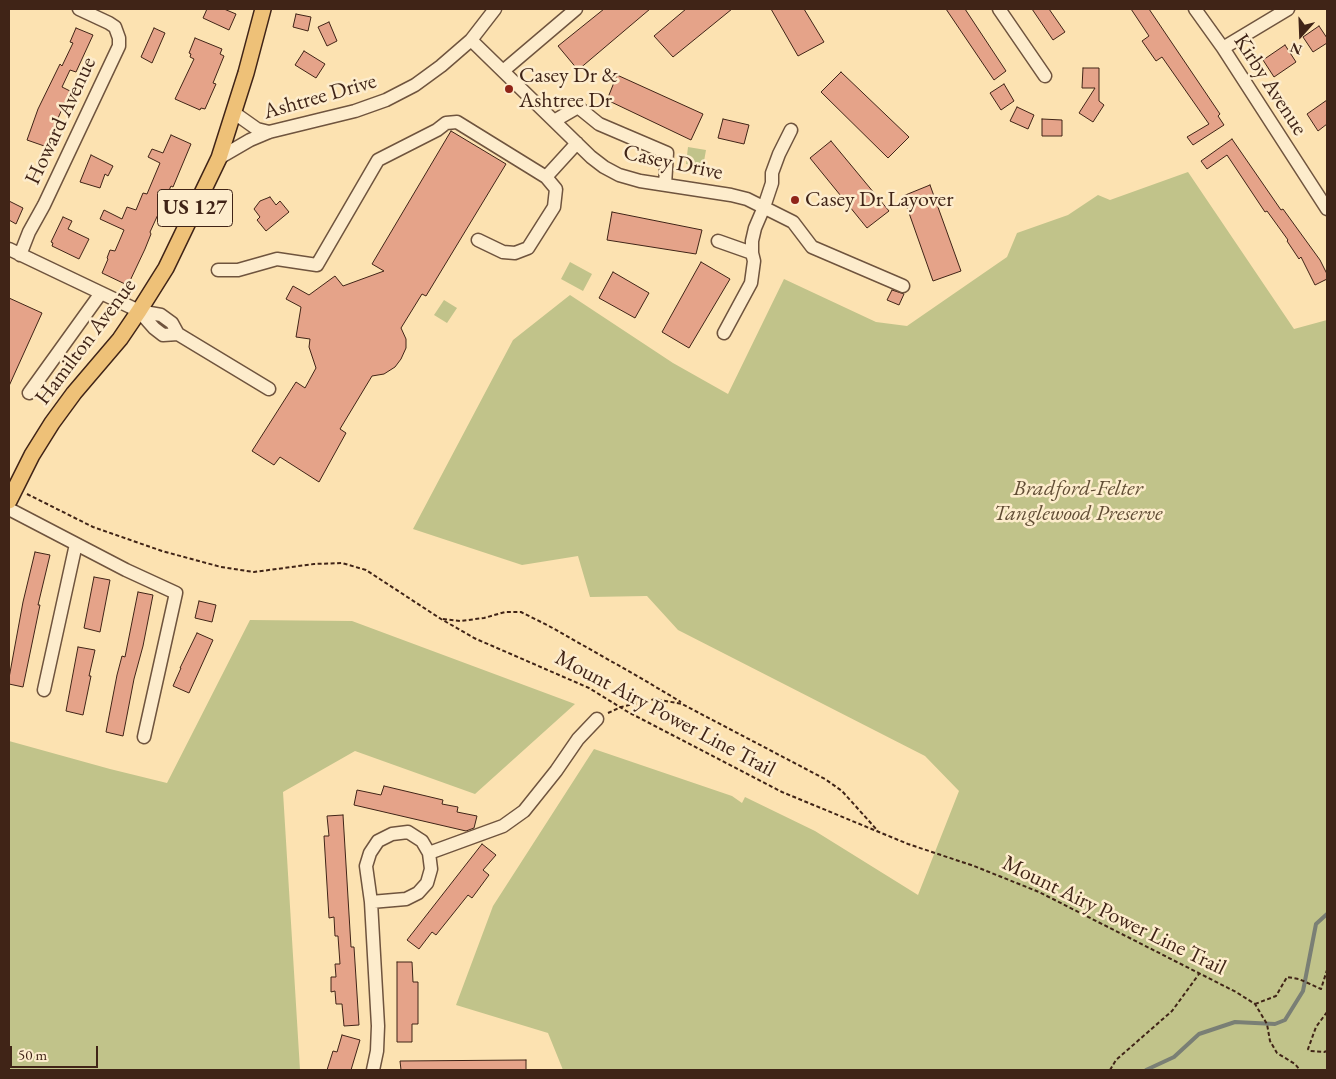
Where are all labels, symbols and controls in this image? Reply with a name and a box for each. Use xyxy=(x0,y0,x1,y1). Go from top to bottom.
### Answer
north arrow xyxy=(1276,10,1326,60)
street label: Kirby Avenue xyxy=(1227,29,1313,141)
text: N xyxy=(1287,39,1304,59)
street label: Howard Avenue xyxy=(20,53,102,189)
place label: Casey Dr & Ashtree Dr xyxy=(519,63,618,114)
street label: Ashtree Drive xyxy=(260,68,380,126)
marker: Casey Dr & Ashtree Dr xyxy=(503,83,515,95)
street label: Casey Drive xyxy=(621,140,725,186)
place label: Casey Dr Layover xyxy=(805,187,954,213)
road number: US 127 xyxy=(158,190,232,227)
marker: Casey Dr Layover xyxy=(789,194,801,206)
street label: Hamilton Avenue xyxy=(30,274,142,410)
park label: Bradford-Felter Tanglewood Preserve xyxy=(993,476,1163,528)
street label: Mount Airy Power Line Trail xyxy=(550,645,780,783)
street label: Mount Airy Power Line Trail xyxy=(998,850,1230,982)
scale bar xyxy=(12,1036,100,1068)
text: 50 m xyxy=(18,1045,47,1064)

